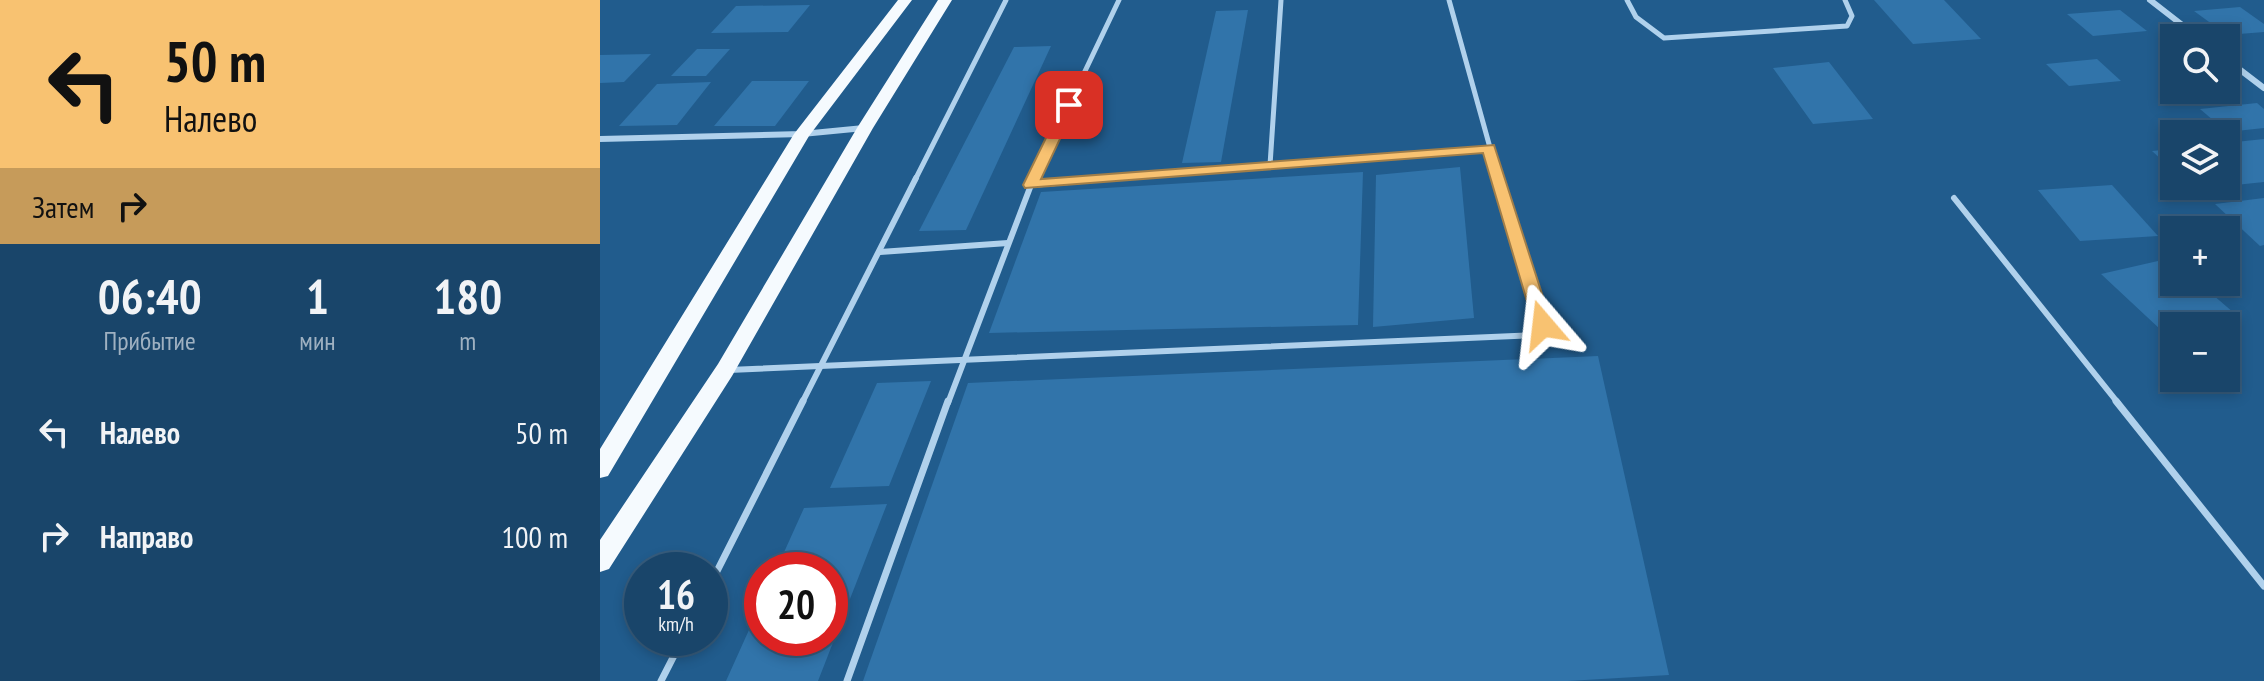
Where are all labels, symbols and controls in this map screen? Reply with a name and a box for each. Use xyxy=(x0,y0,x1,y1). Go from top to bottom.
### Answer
map controls xyxy=(2160,24,2240,392)
button: search xyxy=(2160,24,2240,104)
text: 50 m xyxy=(164,25,266,97)
icon: left xyxy=(32,32,136,136)
pin xyxy=(1035,71,1103,139)
icon: arrive xyxy=(1047,83,1091,127)
text: Налево xyxy=(164,95,257,142)
button: layers xyxy=(2160,120,2240,200)
icon: right xyxy=(110,184,154,228)
text: Затем xyxy=(32,187,94,226)
button: + xyxy=(2160,216,2240,296)
text: 06:40 xyxy=(98,265,202,327)
text: 1 xyxy=(306,265,329,327)
text: 180 xyxy=(433,265,502,327)
position arrow xyxy=(1501,283,1585,367)
button: − xyxy=(2160,312,2240,392)
text: Прибытие xyxy=(104,324,196,357)
text: мин xyxy=(299,324,336,357)
text: m xyxy=(459,324,476,357)
icon: left xyxy=(32,410,76,454)
text: Налево xyxy=(100,413,180,452)
text: 50 m xyxy=(515,413,568,452)
icon: right xyxy=(32,514,76,558)
text: Направо xyxy=(100,517,193,556)
text: 100 m xyxy=(502,517,568,556)
speed limit sign: 20 xyxy=(744,552,848,656)
text: 16 xyxy=(657,568,695,620)
text: km/h xyxy=(658,611,694,637)

